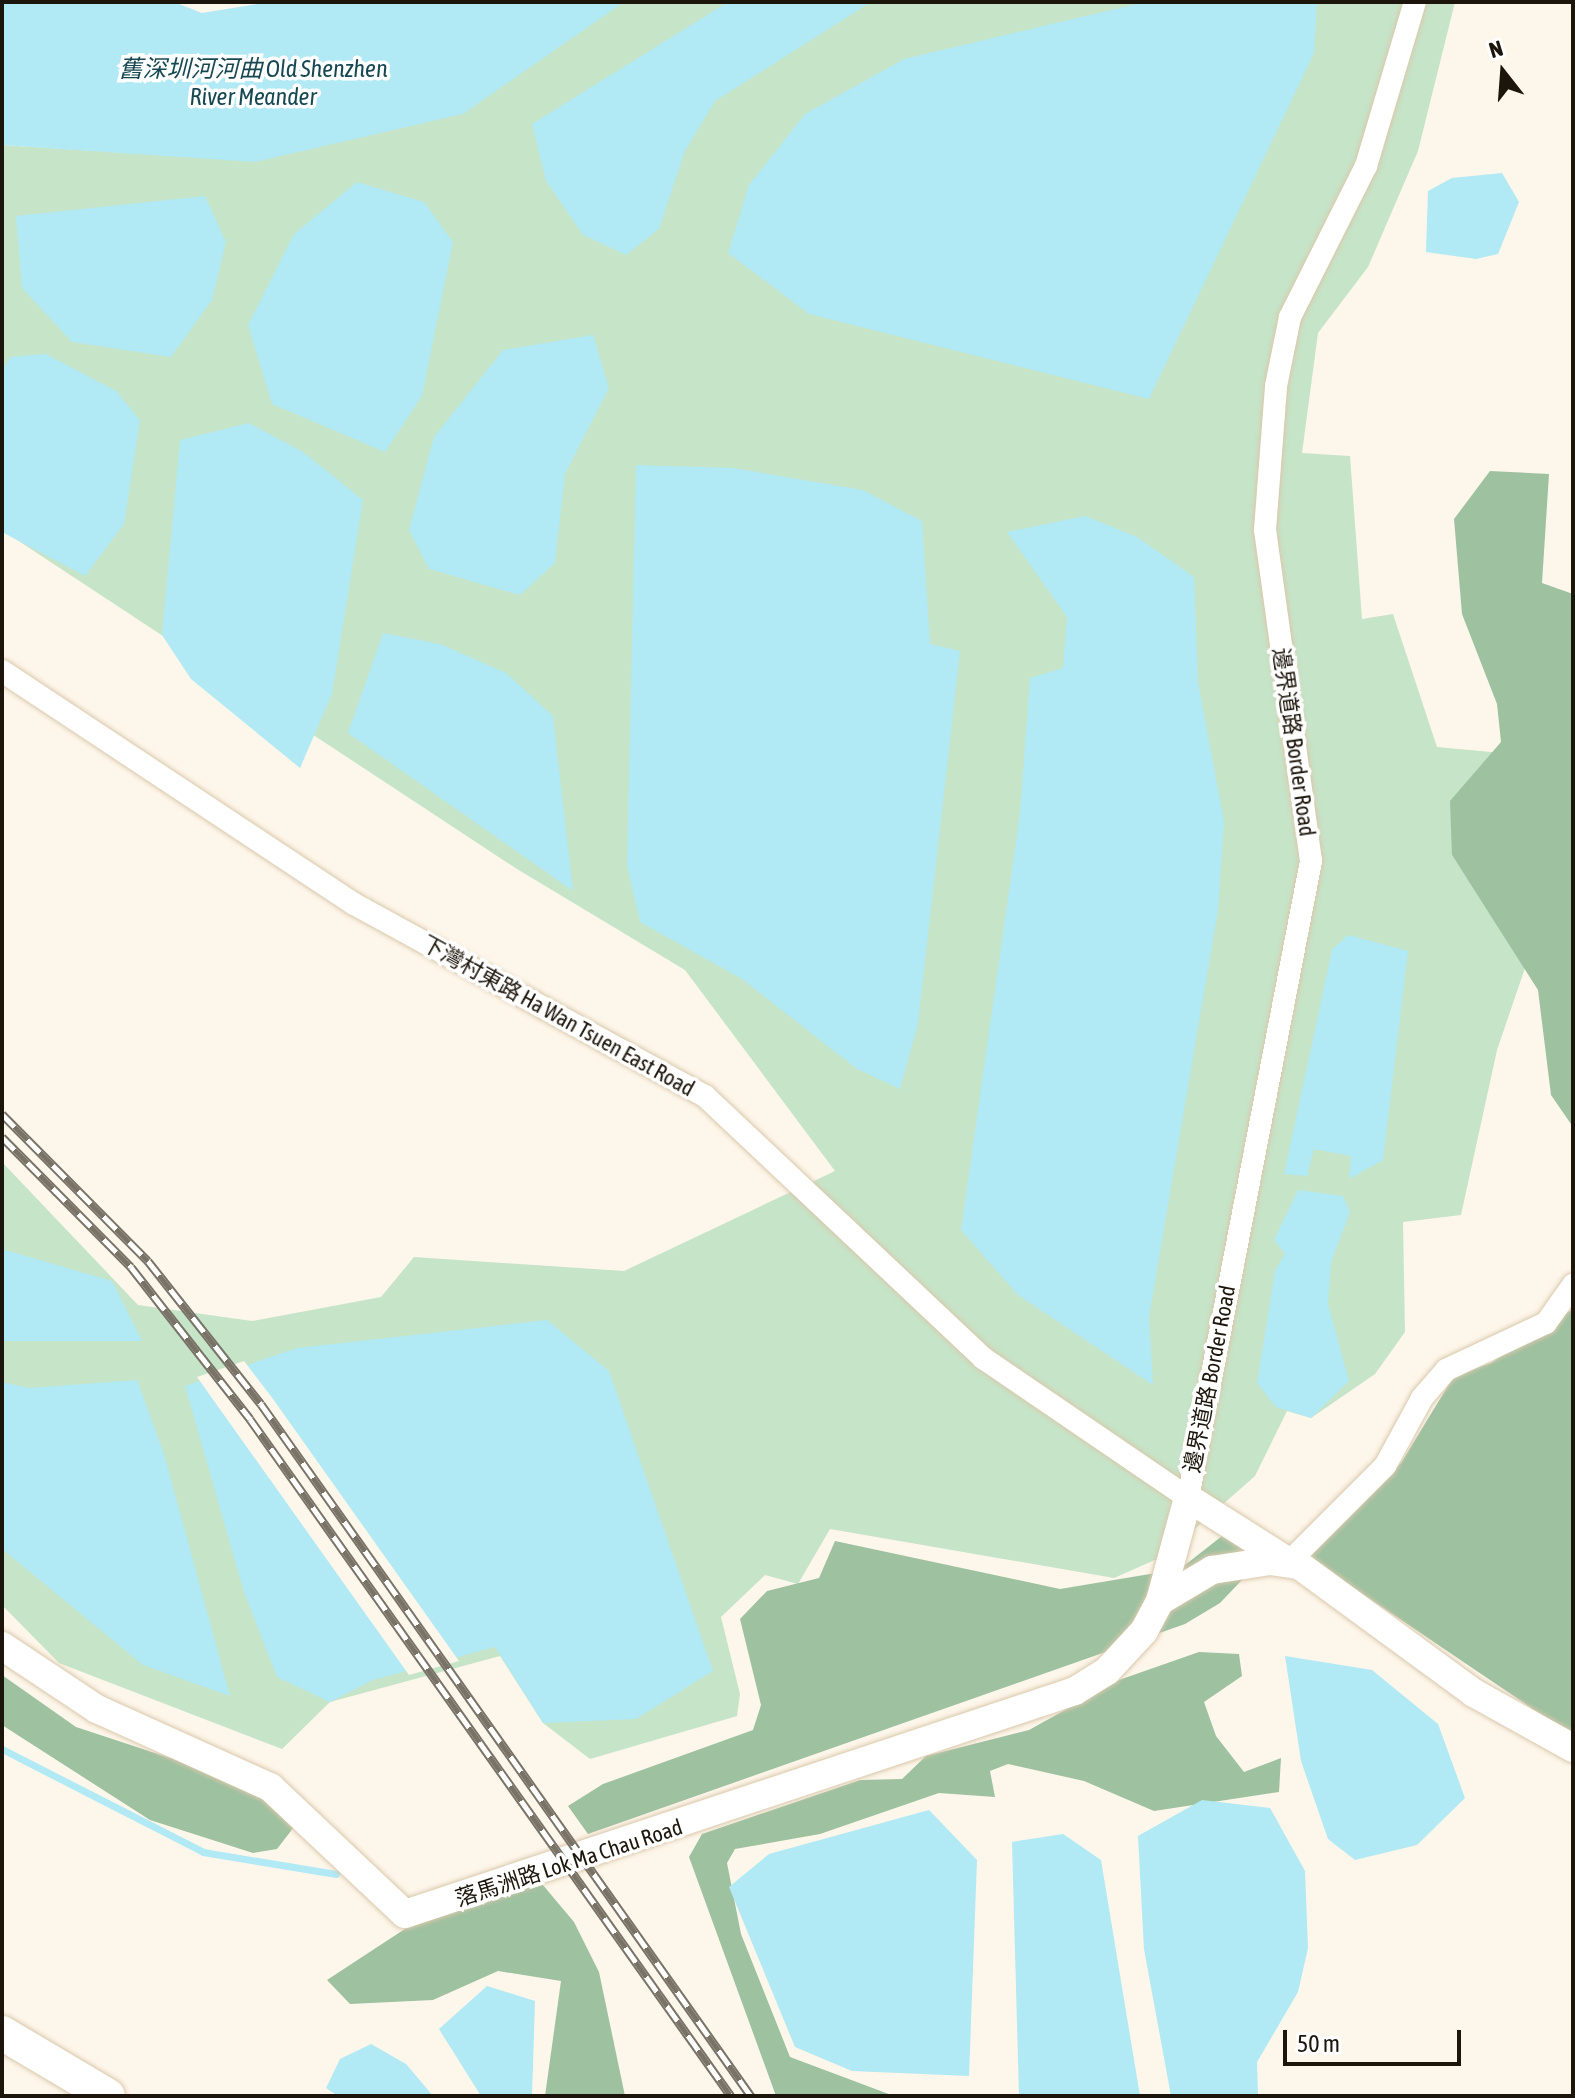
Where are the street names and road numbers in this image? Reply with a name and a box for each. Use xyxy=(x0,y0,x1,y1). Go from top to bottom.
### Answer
street label: 邊界道路 Border Road xyxy=(1268,646,1320,838)
street label: 下灣村東路 Ha Wan Tsuen East Road xyxy=(417,930,699,1102)
street label: 邊界道路 Border Road xyxy=(1179,1283,1241,1475)
street label: 落馬洲路 Lok Ma Chau Road xyxy=(452,1814,686,1912)

